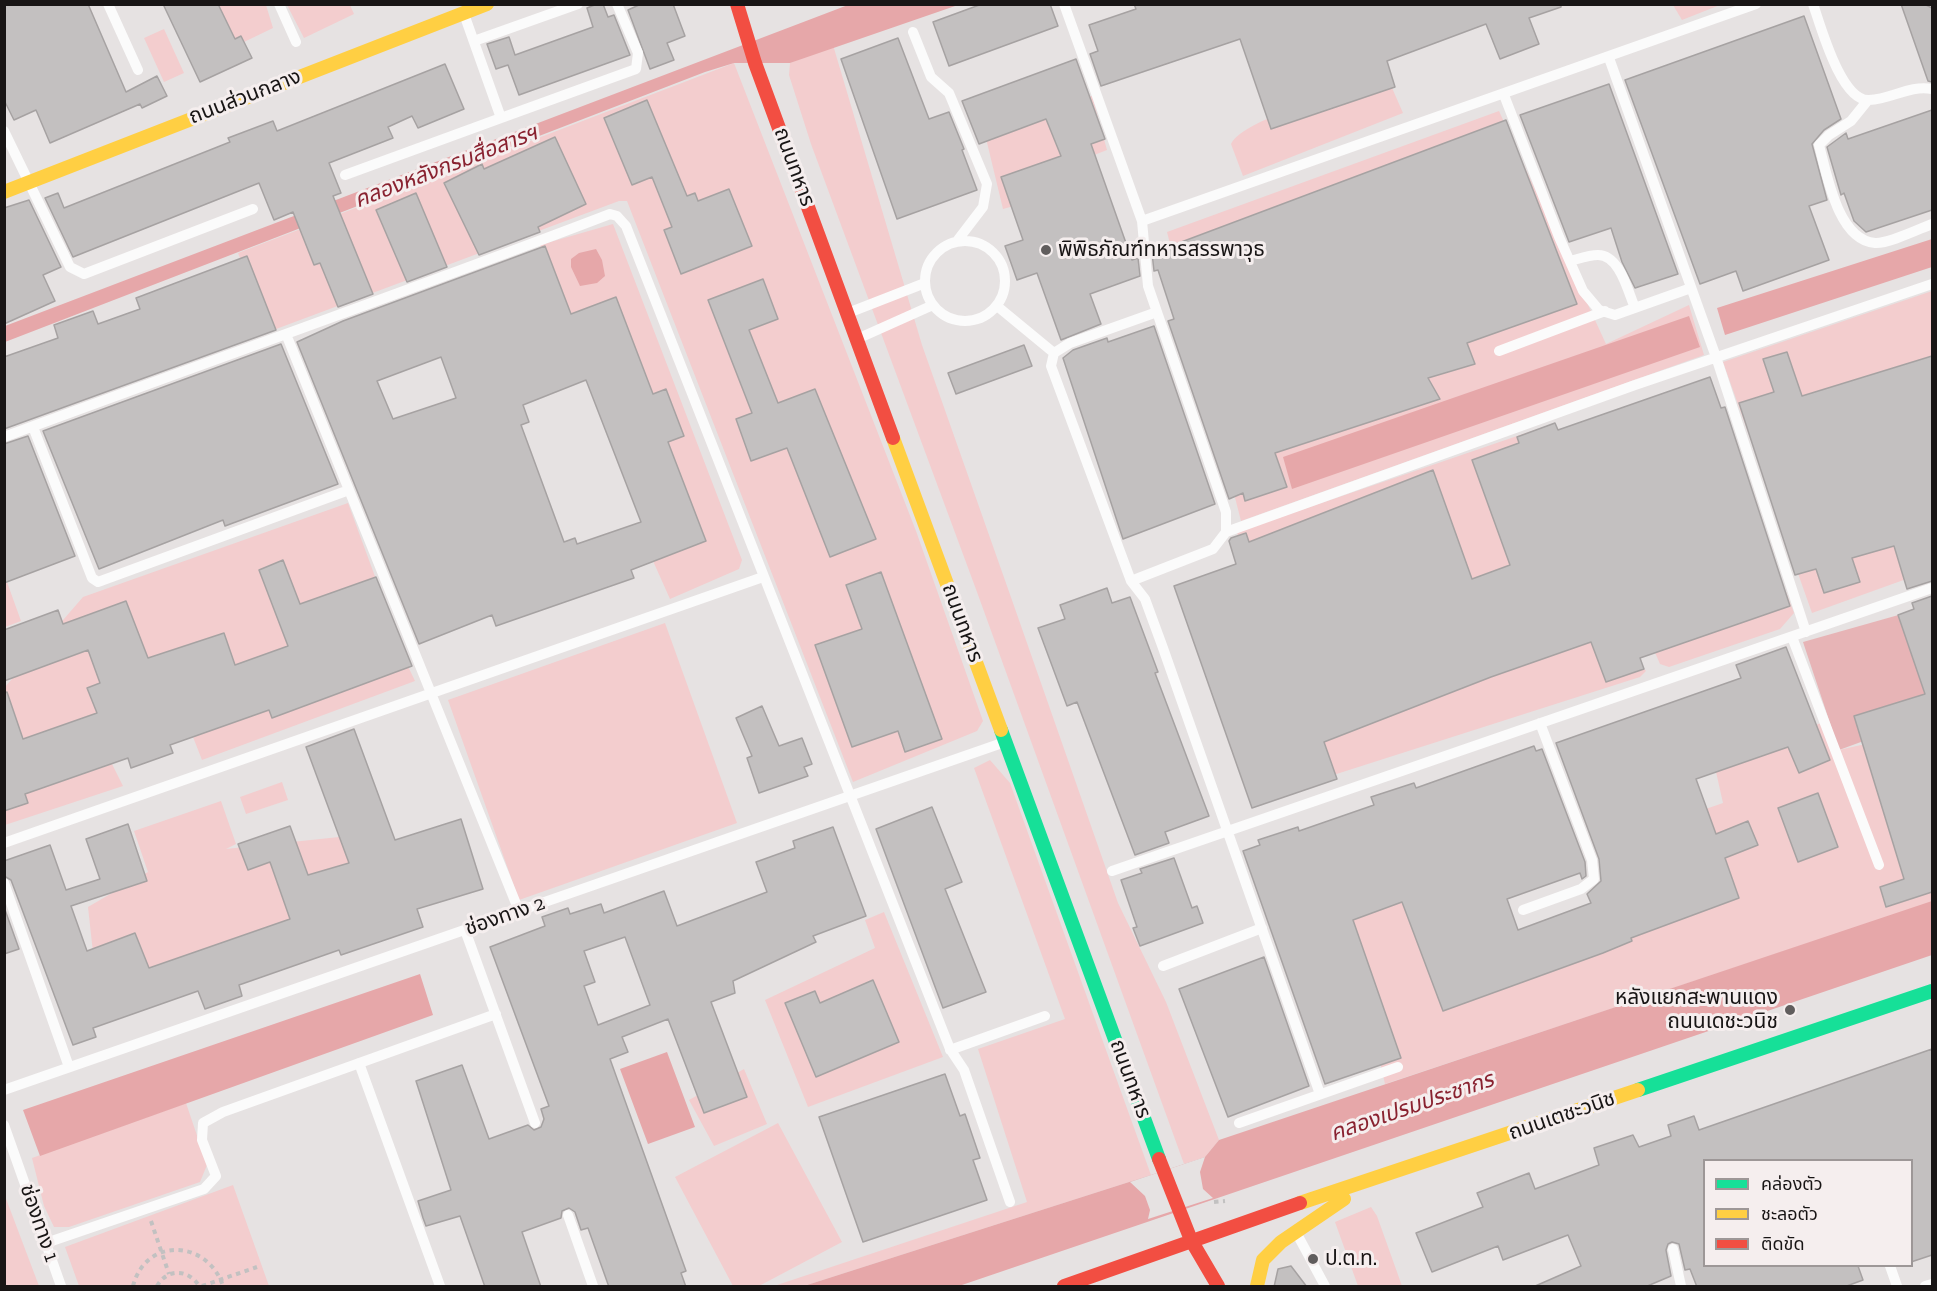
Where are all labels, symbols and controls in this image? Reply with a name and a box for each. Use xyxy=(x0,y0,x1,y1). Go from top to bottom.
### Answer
street label: ถนนส่วนกลาง xyxy=(185,64,305,130)
water label: คลองหลังกรมสื่อสารฯ xyxy=(351,120,541,214)
street label: ถนนทหาร xyxy=(768,124,820,210)
place label: พิพิธภัณฑ์ทหารสรรพาวุธ xyxy=(1058,237,1265,263)
marker: พิพิธภัณฑ์ทหารสรรพาวุธ xyxy=(1039,243,1053,257)
street label: ถนนทหาร xyxy=(936,580,988,666)
street label: ช่องทาง 2 xyxy=(462,891,548,941)
place label: หลังแยกสะพานแดง ถนนเดชะวนิช xyxy=(1615,985,1778,1035)
marker: หลังแยกสะพานแดง ถนนเดชะวนิช xyxy=(1783,1003,1797,1017)
street label: ถนนทหาร xyxy=(1104,1036,1156,1122)
water label: คลองเปรมประชากร xyxy=(1327,1067,1497,1147)
street label: ถนนเตชะวนิช xyxy=(1505,1086,1619,1146)
legend xyxy=(1703,1159,1913,1267)
text: คล่องตัว xyxy=(1761,1173,1823,1195)
street label: ช่องทาง 1 xyxy=(14,1181,64,1265)
text: ชะลอตัว xyxy=(1761,1203,1818,1225)
text: ติดขัด xyxy=(1761,1233,1804,1255)
place label: ป.ต.ท. xyxy=(1325,1246,1377,1272)
marker: ป.ต.ท. xyxy=(1306,1252,1320,1266)

